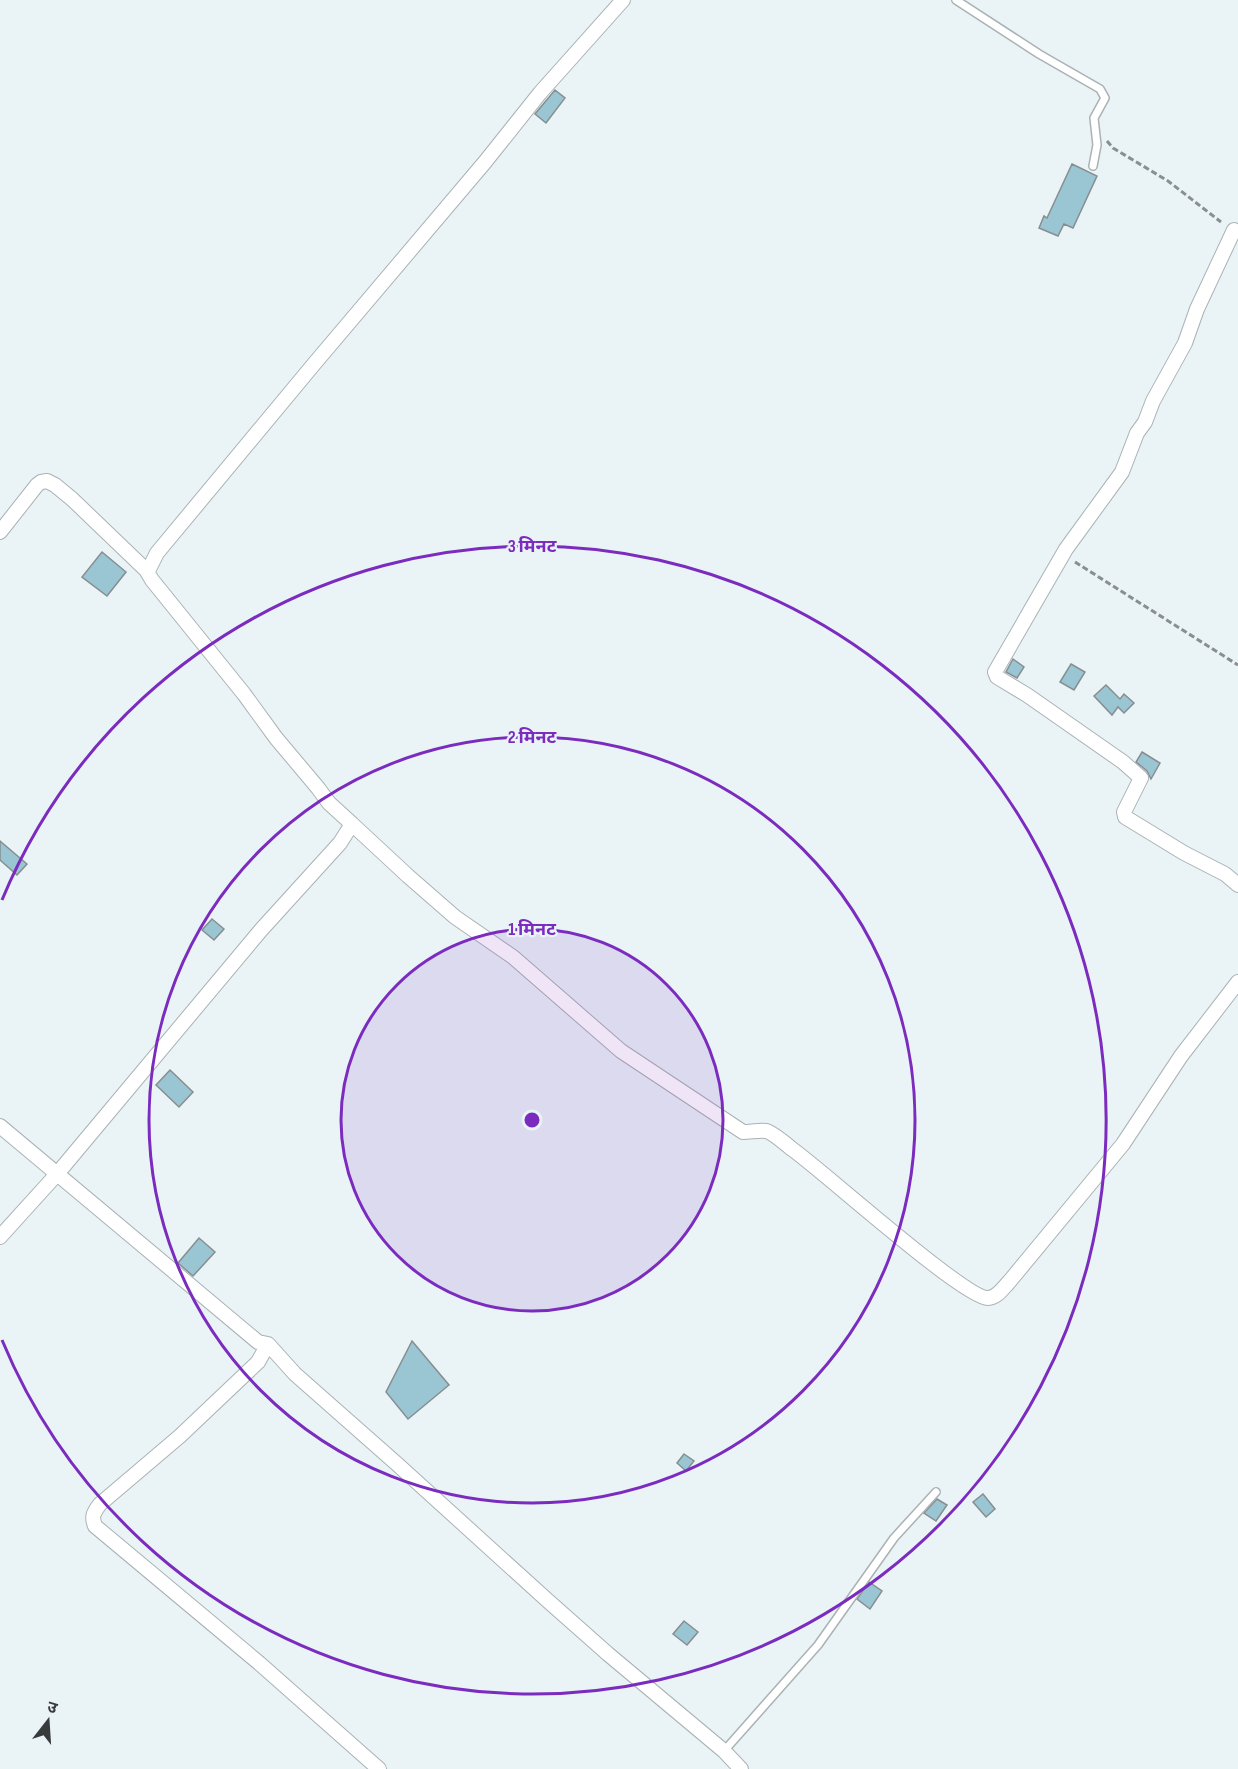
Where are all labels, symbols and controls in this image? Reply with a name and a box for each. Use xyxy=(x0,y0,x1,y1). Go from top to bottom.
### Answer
text: 3 मिनट xyxy=(508,536,557,557)
text: 2 मिनट xyxy=(508,727,557,748)
text: 1 मिनट xyxy=(508,919,556,940)
centre of rings xyxy=(522,1110,542,1130)
north arrow xyxy=(18,1691,78,1751)
text: उ xyxy=(45,1698,60,1719)

